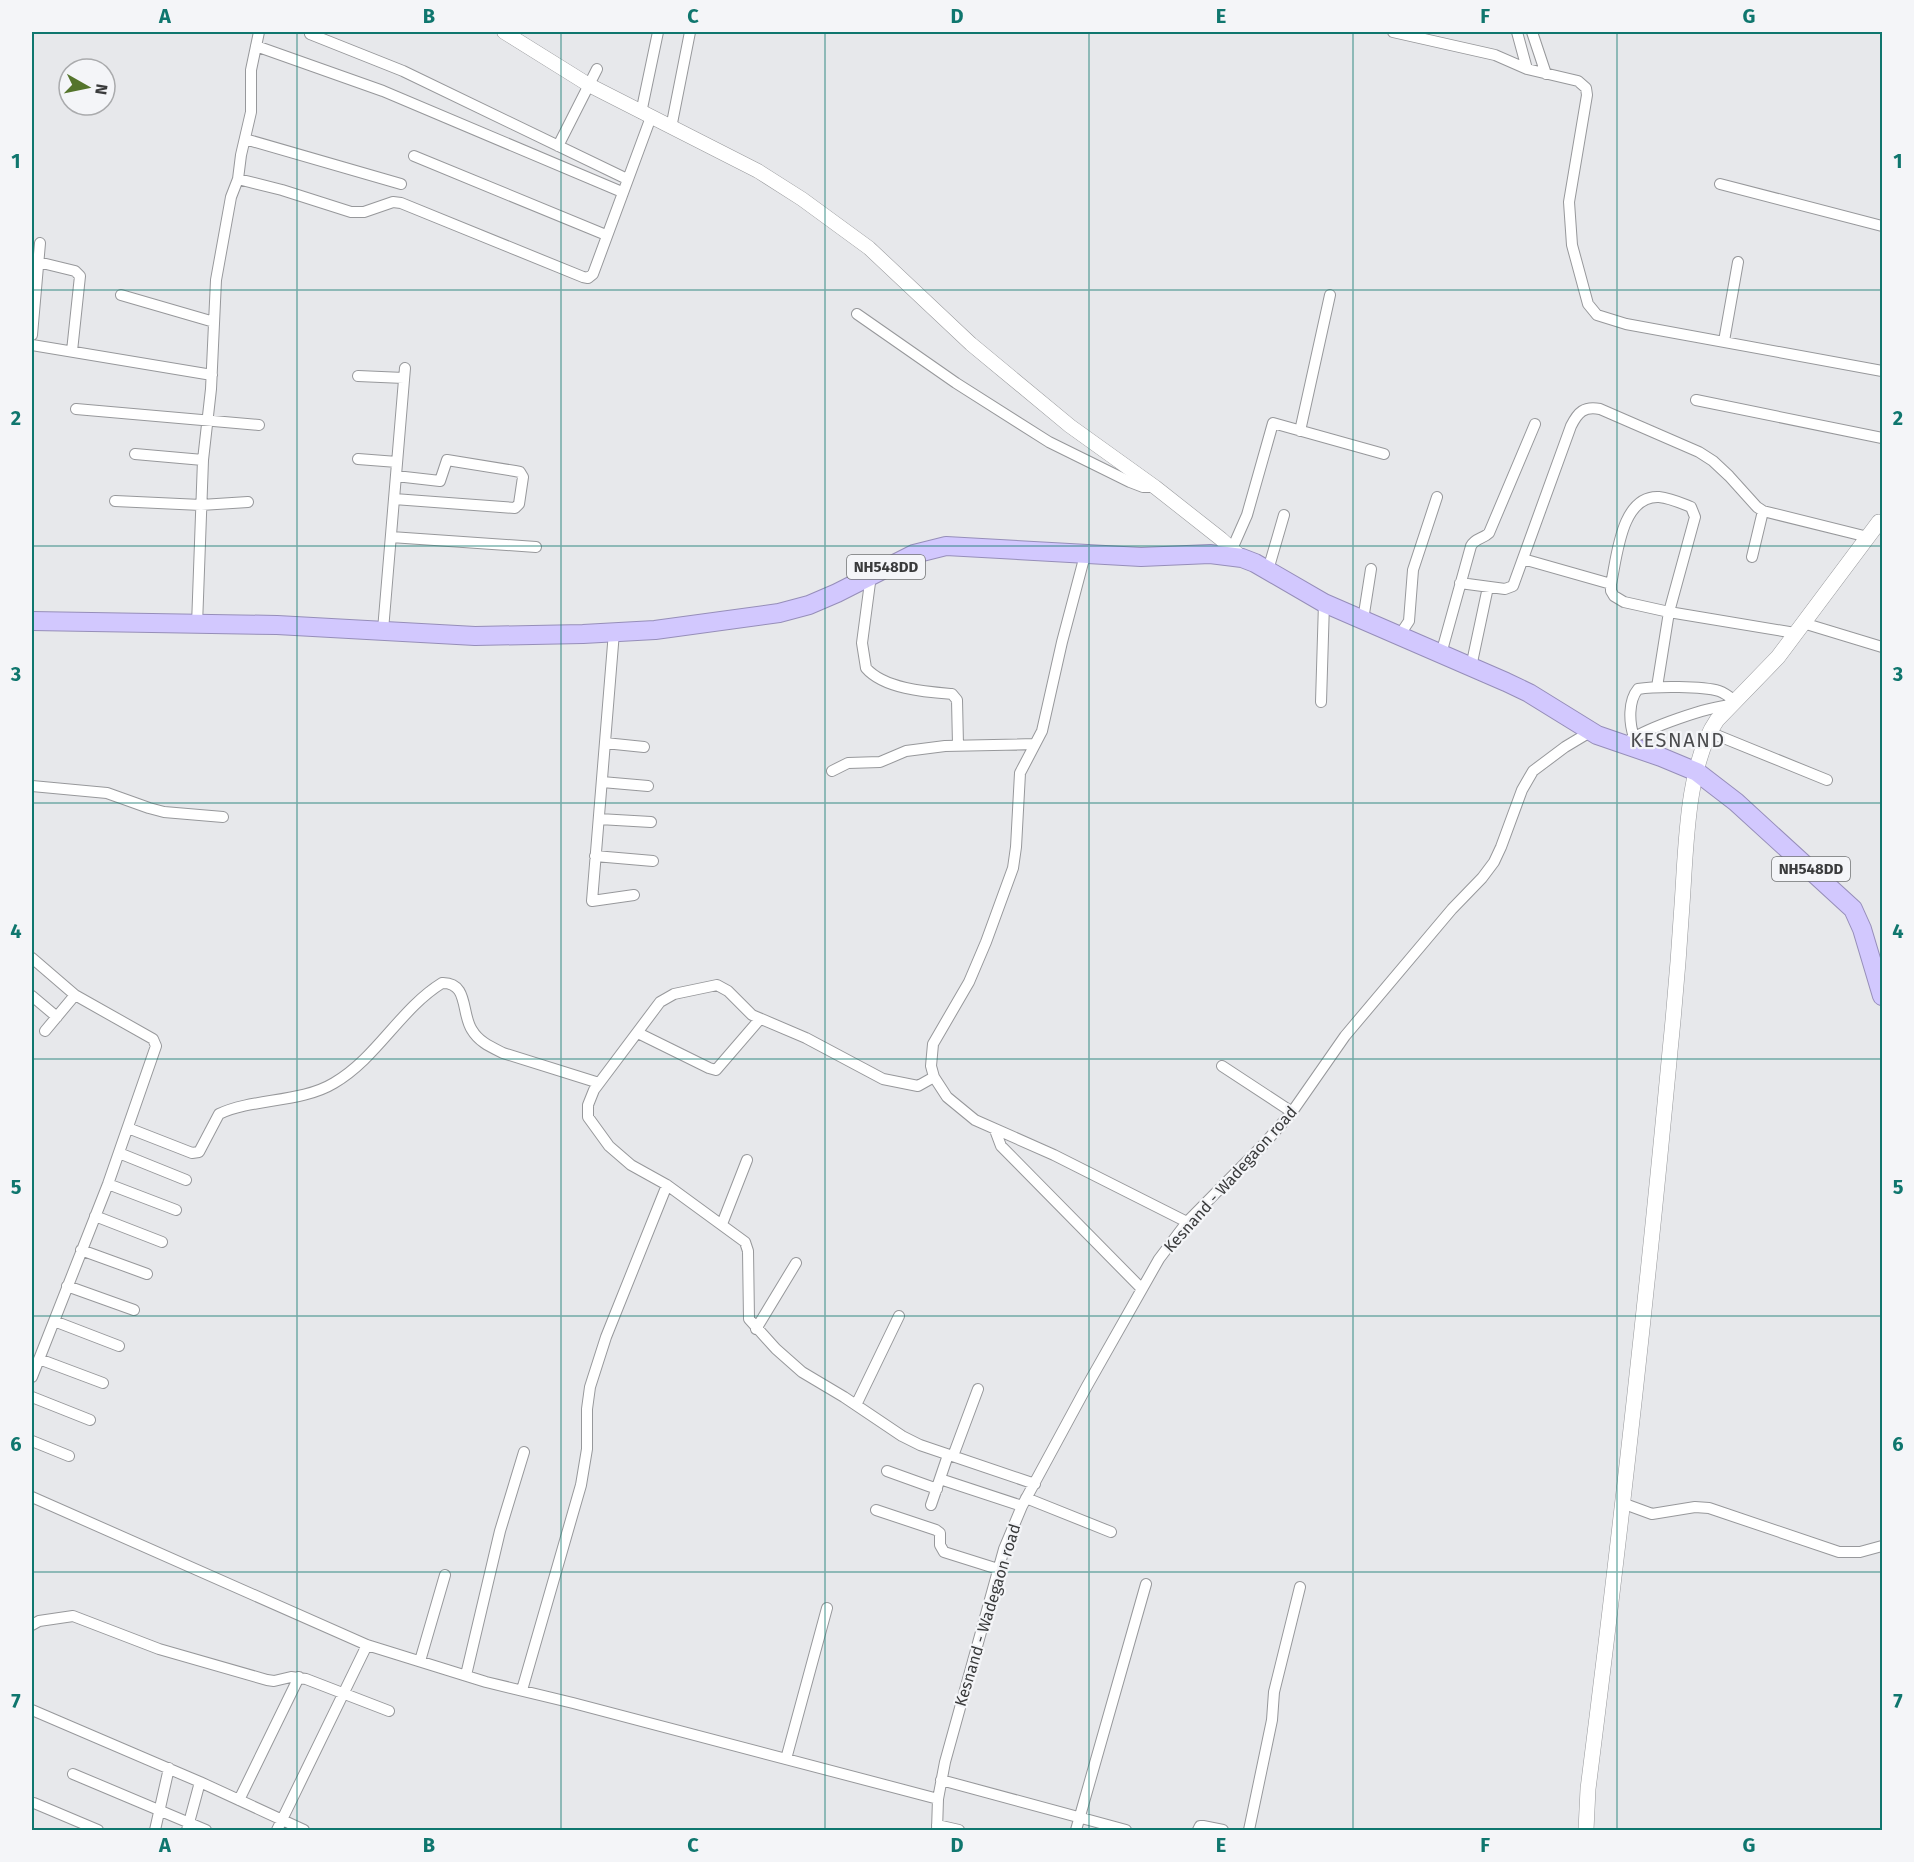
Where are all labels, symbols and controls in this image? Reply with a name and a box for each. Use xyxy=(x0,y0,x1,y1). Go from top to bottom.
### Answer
text: A xyxy=(158,4,172,28)
text: B xyxy=(423,4,435,28)
text: C xyxy=(687,4,699,28)
text: D xyxy=(950,4,964,28)
text: E xyxy=(1216,4,1226,28)
text: F xyxy=(1480,4,1490,28)
text: G xyxy=(1743,4,1755,28)
north arrow xyxy=(57,57,117,117)
text: N xyxy=(91,83,112,96)
text: 1 xyxy=(11,149,21,173)
text: 1 xyxy=(1893,149,1903,173)
text: 2 xyxy=(11,406,21,430)
text: 2 xyxy=(1893,406,1903,430)
road number: NH548DD xyxy=(847,555,925,579)
text: 3 xyxy=(10,662,21,686)
text: 3 xyxy=(1892,662,1903,686)
district label: KESNAND xyxy=(1630,728,1726,752)
road number: NH548DD xyxy=(1772,857,1850,881)
text: 4 xyxy=(10,919,22,943)
text: 4 xyxy=(1892,919,1904,943)
street label: Kesnand - Wadegaon road xyxy=(1160,1102,1301,1256)
text: 5 xyxy=(11,1175,22,1199)
text: 5 xyxy=(1893,1175,1904,1199)
text: 6 xyxy=(10,1432,22,1456)
text: 6 xyxy=(1892,1432,1904,1456)
street label: Kesnand - Wadegaon road xyxy=(951,1522,1024,1709)
text: 7 xyxy=(11,1689,21,1713)
text: 7 xyxy=(1893,1689,1903,1713)
text: A xyxy=(158,1833,172,1857)
text: B xyxy=(423,1833,435,1857)
text: C xyxy=(687,1833,699,1857)
text: D xyxy=(950,1833,964,1857)
text: E xyxy=(1216,1833,1226,1857)
text: F xyxy=(1480,1833,1490,1857)
text: G xyxy=(1743,1833,1755,1857)

